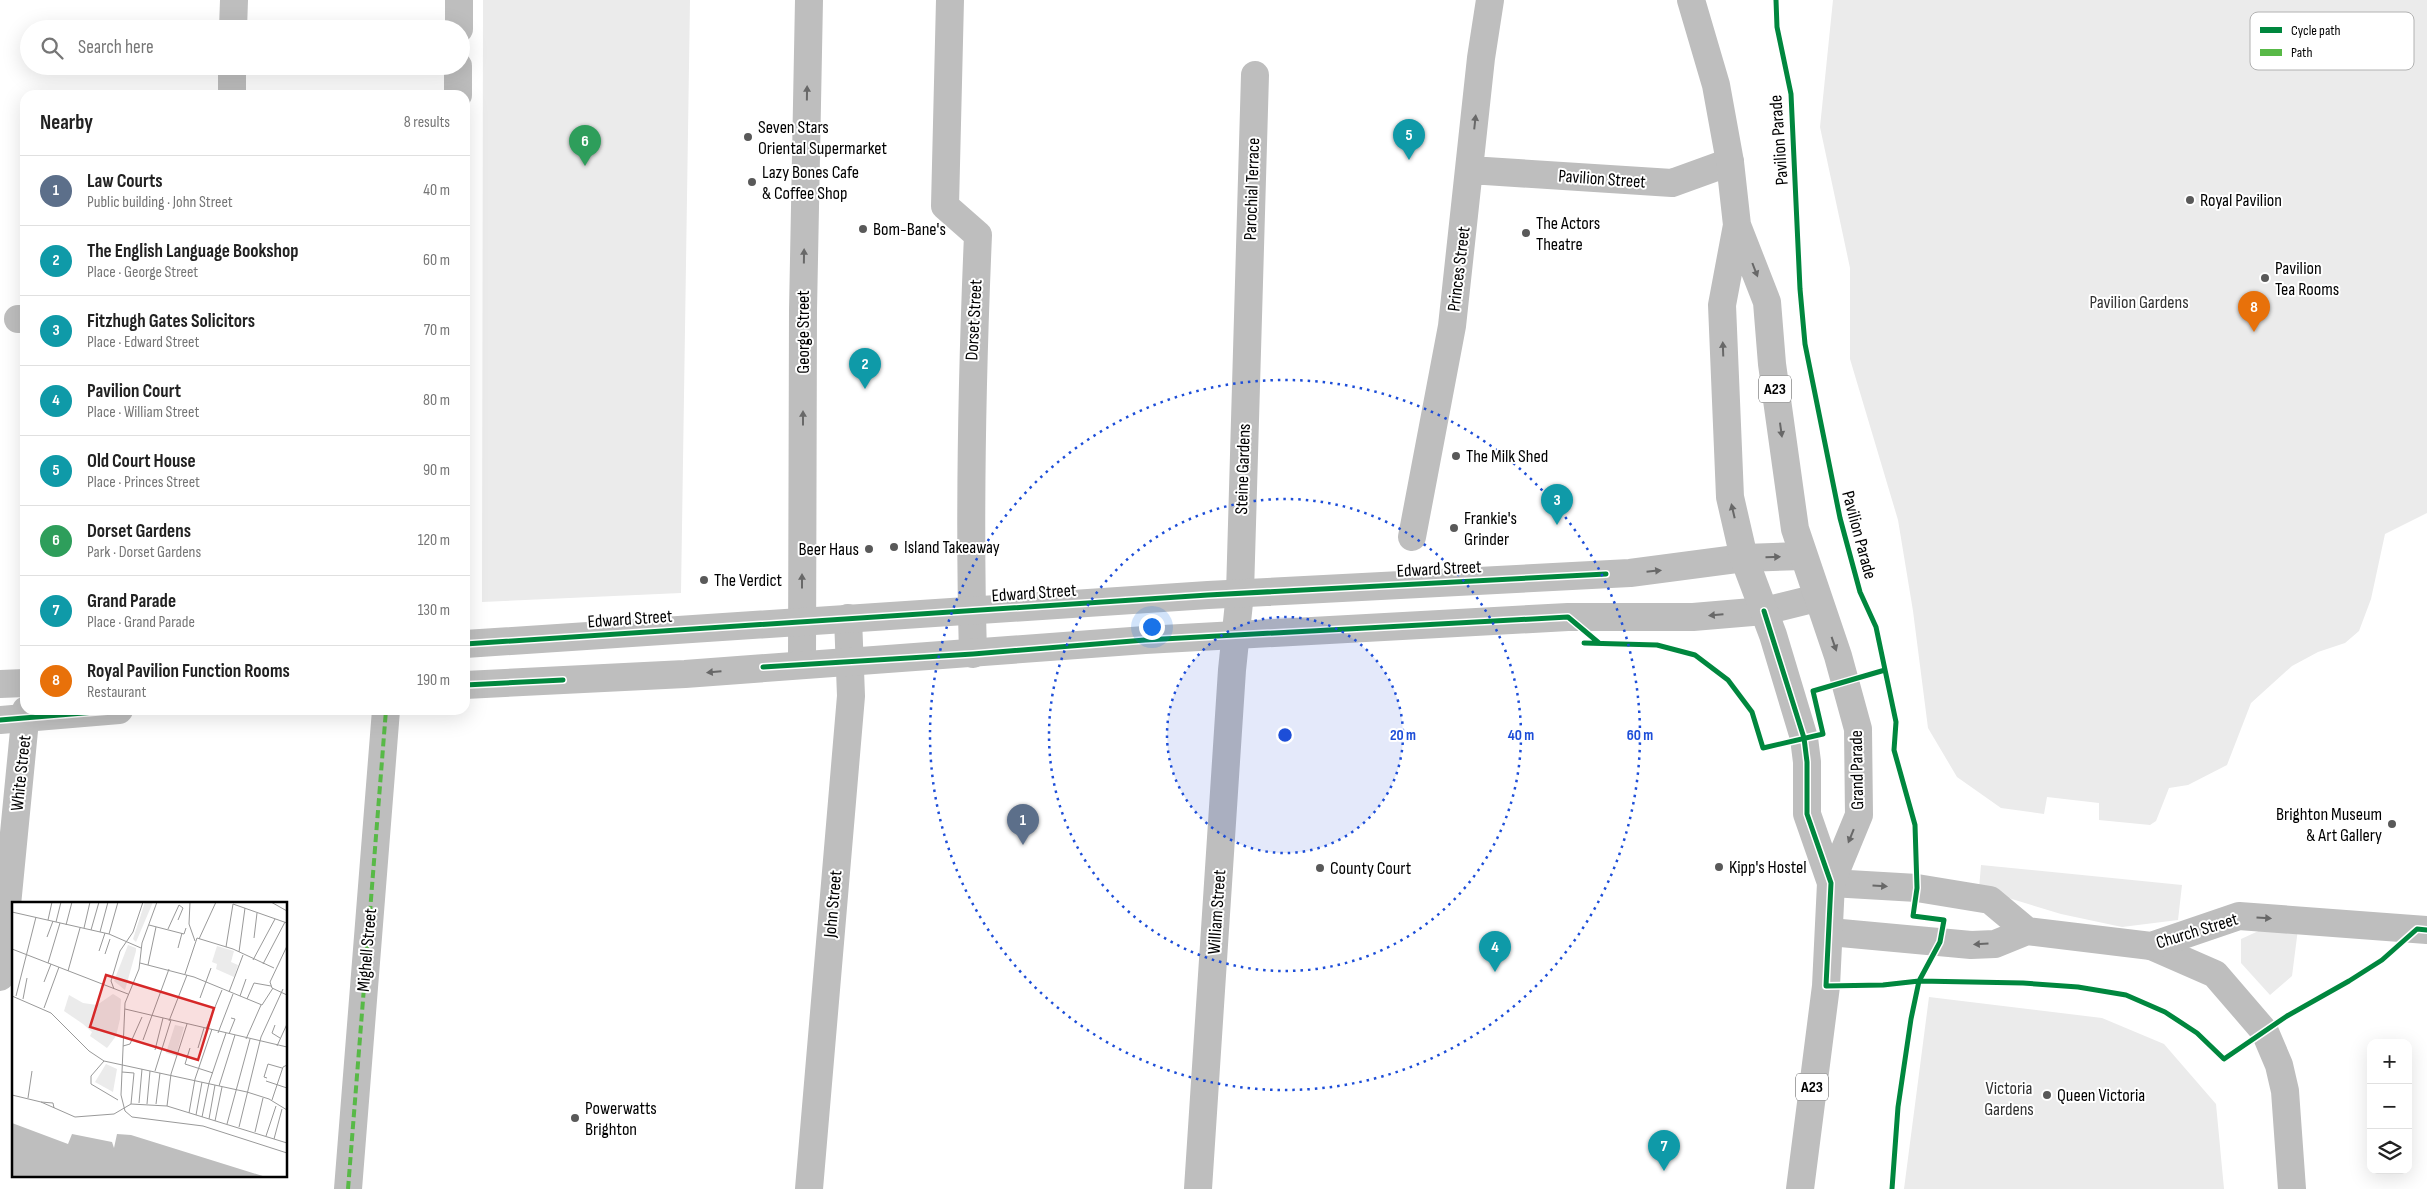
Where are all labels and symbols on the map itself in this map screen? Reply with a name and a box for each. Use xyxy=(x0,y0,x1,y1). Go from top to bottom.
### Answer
legend xyxy=(2250,12,2414,70)
text: Cycle path xyxy=(2291,22,2341,39)
text: Path xyxy=(2291,44,2312,61)
one-way arrow xyxy=(803,85,811,101)
street label: Pavilion Parade xyxy=(1765,94,1793,186)
one-way arrow xyxy=(1471,113,1479,129)
place label: Seven Stars Oriental Supermarket xyxy=(758,117,887,159)
pin: 5 xyxy=(1393,119,1425,160)
pin: 6 xyxy=(569,125,601,166)
marker: Seven Stars Oriental Supermarket xyxy=(742,131,754,143)
street label: Parochial Terrace xyxy=(1240,137,1264,241)
place label: Lazy Bones Cafe & Coffee Shop xyxy=(762,162,859,204)
street label: Pavilion Street xyxy=(1558,165,1647,193)
marker: Lazy Bones Cafe & Coffee Shop xyxy=(746,176,758,188)
place label: Royal Pavilion xyxy=(2200,190,2282,211)
marker: Royal Pavilion xyxy=(2184,194,2196,206)
place label: The Actors Theatre xyxy=(1536,213,1600,255)
place label: Bom-Bane's xyxy=(873,219,946,240)
marker: Bom-Bane's xyxy=(857,223,869,235)
street label: Princes Street xyxy=(1443,225,1475,313)
marker: The Actors Theatre xyxy=(1520,227,1532,239)
one-way arrow xyxy=(800,248,808,264)
place label: Pavilion Tea Rooms xyxy=(2275,258,2339,300)
one-way arrow xyxy=(1751,263,1759,278)
marker: Pavilion Tea Rooms xyxy=(2259,272,2271,284)
street label: Dorset Street xyxy=(961,278,987,361)
street label: George Street xyxy=(793,290,814,374)
pin: 8 xyxy=(2238,291,2270,332)
park label: Pavilion Gardens xyxy=(2089,292,2189,313)
one-way arrow xyxy=(1719,341,1727,357)
pin: 2 xyxy=(849,348,881,389)
road number: A23 xyxy=(1759,376,1791,402)
one-way arrow xyxy=(799,410,807,426)
one-way arrow xyxy=(1777,422,1785,438)
street label: Steine Gardens xyxy=(1231,423,1255,515)
place label: The Milk Shed xyxy=(1466,446,1548,467)
marker: The Milk Shed xyxy=(1450,450,1462,462)
pin: 3 xyxy=(1541,484,1573,525)
street label: Pavilion Parade xyxy=(1837,489,1881,581)
one-way arrow xyxy=(1729,503,1737,518)
place label: Frankie's Grinder xyxy=(1464,508,1517,550)
marker: Frankie's Grinder xyxy=(1448,522,1460,534)
place label: Island Takeaway xyxy=(904,537,1000,558)
place label: Beer Haus xyxy=(798,539,859,560)
marker: Island Takeaway xyxy=(888,541,900,553)
marker: Beer Haus xyxy=(863,543,875,555)
one-way arrow xyxy=(1766,553,1782,561)
street label: Edward Street xyxy=(1396,556,1482,582)
one-way arrow xyxy=(1647,567,1663,575)
place label: The Verdict xyxy=(714,570,783,591)
one-way arrow xyxy=(798,573,806,589)
marker: The Verdict xyxy=(698,574,710,586)
street label: Edward Street xyxy=(991,580,1078,606)
street label: Edward Street xyxy=(587,606,674,632)
one-way arrow xyxy=(1707,612,1723,620)
your location xyxy=(1139,614,1165,640)
one-way arrow xyxy=(1831,636,1838,651)
one-way arrow xyxy=(706,668,722,676)
centre of rings xyxy=(1276,726,1294,744)
text: 20 m xyxy=(1390,726,1416,745)
text: 40 m xyxy=(1508,726,1534,745)
text: 60 m xyxy=(1627,726,1653,745)
street label: Grand Parade xyxy=(1846,730,1868,810)
street label: White Street xyxy=(7,734,35,812)
pin: 1 xyxy=(1007,804,1039,845)
place label: Brighton Museum & Art Gallery xyxy=(2276,804,2382,846)
marker: Brighton Museum & Art Gallery xyxy=(2386,818,2398,830)
one-way arrow xyxy=(1846,829,1854,843)
place label: Kipp's Hostel xyxy=(1729,857,1807,878)
place label: County Court xyxy=(1330,858,1412,879)
marker: Kipp's Hostel xyxy=(1713,861,1725,873)
marker: County Court xyxy=(1314,862,1326,874)
street label: William Street xyxy=(1204,868,1230,955)
street label: John Street xyxy=(820,869,846,939)
one-way arrow xyxy=(1872,883,1888,891)
inset map xyxy=(12,902,288,1176)
street label: Mighell Street xyxy=(353,907,381,993)
street label: Church Street xyxy=(2153,908,2241,953)
one-way arrow xyxy=(2256,914,2272,922)
pin: 4 xyxy=(1479,931,1511,972)
one-way arrow xyxy=(1972,941,1988,949)
road number: A23 xyxy=(1796,1074,1828,1100)
park label: Victoria Gardens xyxy=(1984,1078,2034,1120)
place label: Queen Victoria xyxy=(2057,1085,2145,1106)
marker: Queen Victoria xyxy=(2041,1089,2053,1101)
place label: Powerwatts Brighton xyxy=(585,1098,657,1140)
marker: Powerwatts Brighton xyxy=(569,1112,581,1124)
pin: 7 xyxy=(1648,1130,1680,1171)

